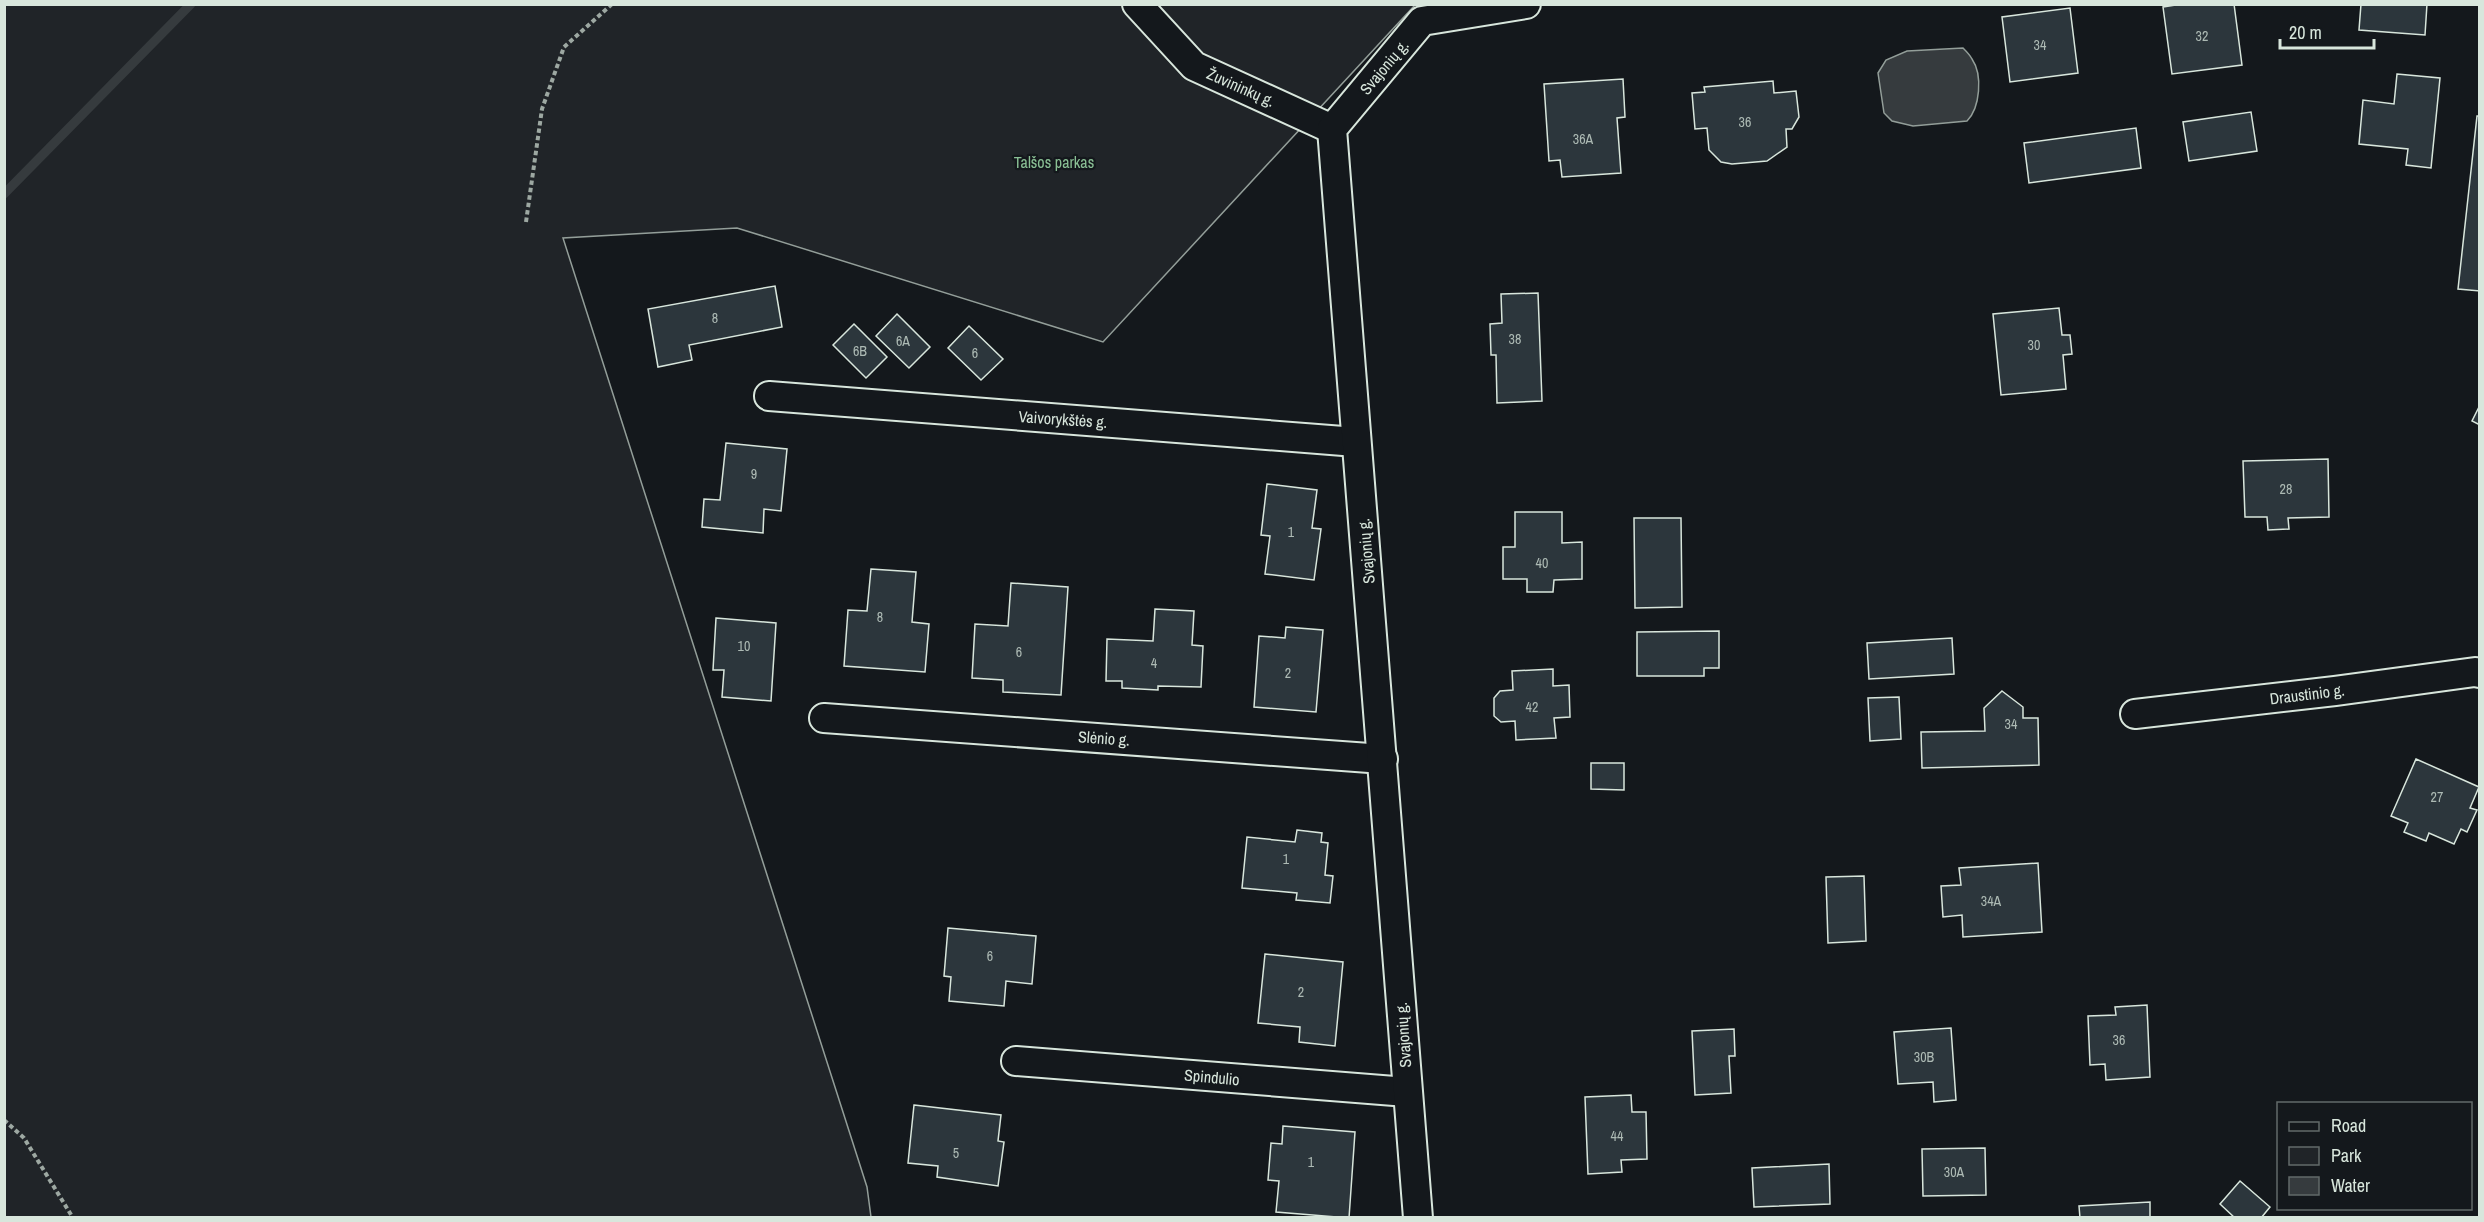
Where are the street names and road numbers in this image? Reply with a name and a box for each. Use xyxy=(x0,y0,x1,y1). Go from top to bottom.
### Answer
street label: Svajonių g. xyxy=(1354,35,1414,99)
street label: Žuvininkų g. xyxy=(1204,62,1278,112)
street label: Vaivorykštės g. xyxy=(1018,405,1108,433)
street label: Svajonių g. xyxy=(1352,517,1380,585)
street label: Draustinio g. xyxy=(2268,679,2346,709)
street label: Slėnio g. xyxy=(1077,725,1131,751)
street label: Svajonių g. xyxy=(1390,1001,1416,1069)
street label: Spindulio xyxy=(1183,1064,1241,1090)

